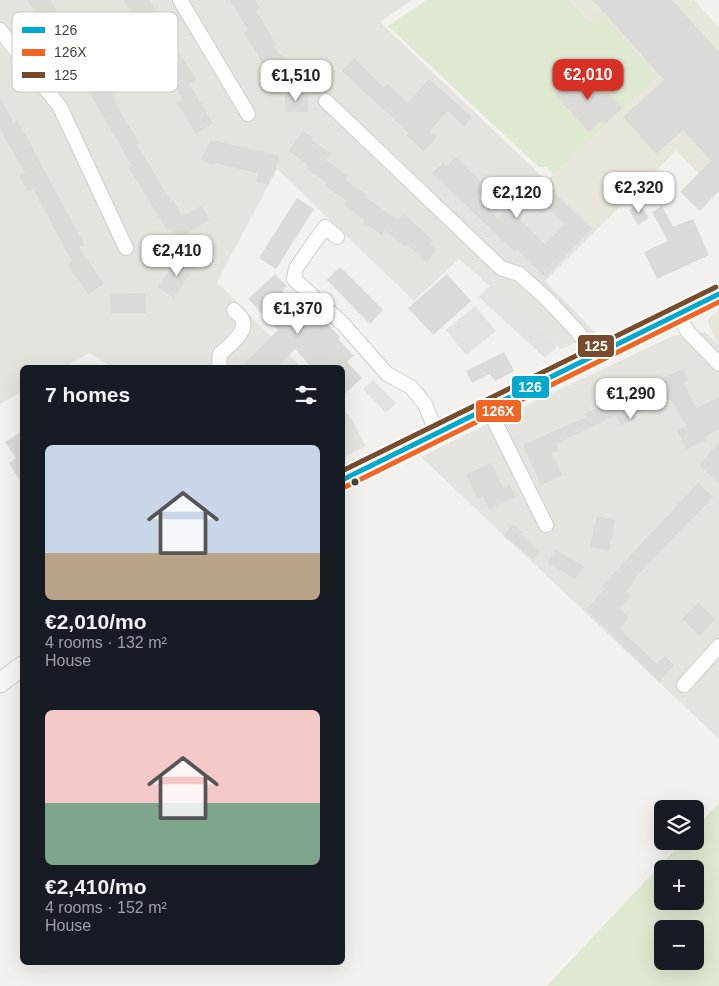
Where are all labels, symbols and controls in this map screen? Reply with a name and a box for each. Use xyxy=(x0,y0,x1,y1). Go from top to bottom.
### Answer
legend xyxy=(12,12,178,92)
text: 126 xyxy=(54,22,78,38)
text: 126X xyxy=(54,44,87,60)
pin: €2,010 xyxy=(547,58,629,101)
pin: €1,510 xyxy=(255,59,337,102)
text: €2,010 xyxy=(564,66,612,83)
text: 125 xyxy=(54,67,78,83)
text: €1,510 xyxy=(272,67,320,84)
pin: €2,320 xyxy=(598,172,680,214)
pin: €2,120 xyxy=(476,176,558,219)
text: €2,320 xyxy=(615,179,663,196)
text: €2,120 xyxy=(493,184,541,201)
pin: €2,410 xyxy=(136,234,218,277)
text: €2,410 xyxy=(153,242,201,259)
pin: €1,370 xyxy=(257,292,339,335)
text: €1,370 xyxy=(274,300,322,317)
line badge: 125 xyxy=(577,334,615,358)
text: 125 xyxy=(584,338,608,354)
line badge: 126 xyxy=(511,375,550,399)
pin: €1,290 xyxy=(590,378,672,420)
text: 126 xyxy=(518,379,542,395)
icon: filters xyxy=(292,381,320,409)
text: 7 homes xyxy=(45,383,130,406)
text: €1,290 xyxy=(607,385,655,402)
line badge: 126X xyxy=(475,399,522,423)
text: 126X xyxy=(482,403,515,419)
unlabelled marker xyxy=(350,477,360,487)
icon: home xyxy=(138,478,228,568)
text: €2,010/mo xyxy=(45,610,147,633)
text: 4 rooms · 132 m² xyxy=(45,634,167,651)
text: House xyxy=(45,652,91,669)
icon: home xyxy=(138,743,228,833)
map controls xyxy=(654,800,704,970)
button: layers xyxy=(654,800,704,850)
button: + xyxy=(654,860,704,910)
text: €2,410/mo xyxy=(45,875,147,898)
text: 4 rooms · 152 m² xyxy=(45,899,167,916)
text: House xyxy=(45,917,91,934)
button: − xyxy=(654,920,704,970)

